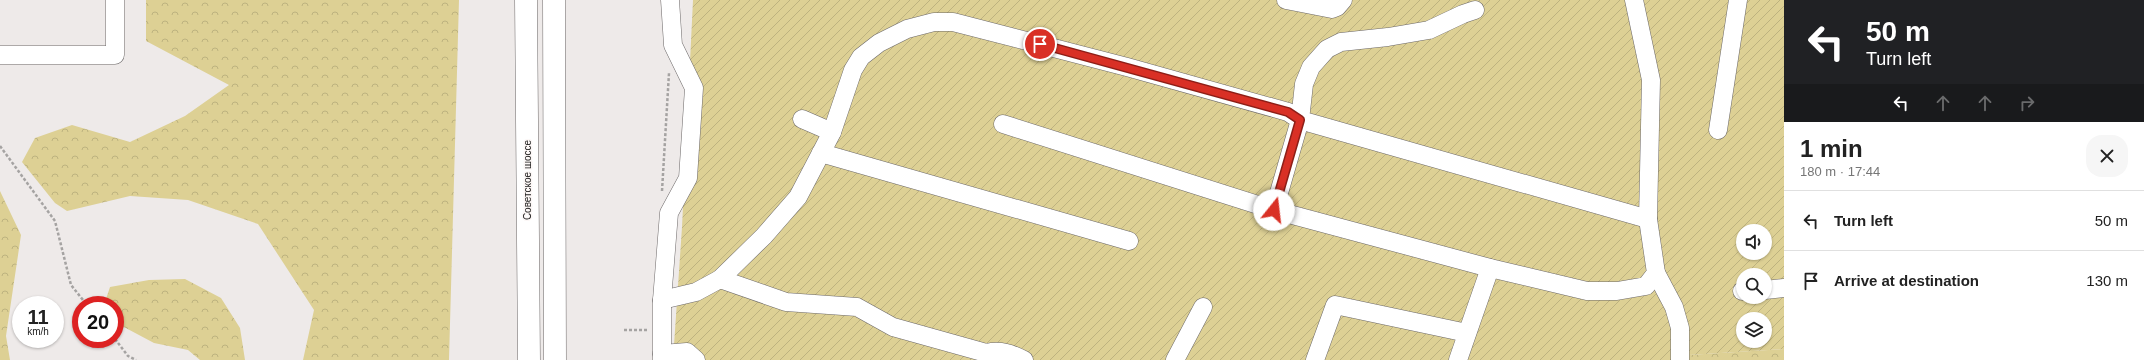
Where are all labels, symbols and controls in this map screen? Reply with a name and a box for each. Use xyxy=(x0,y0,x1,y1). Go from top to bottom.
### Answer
icon: left xyxy=(1800,16,1852,68)
text: 50 m xyxy=(1866,16,1930,47)
pin xyxy=(1023,27,1057,61)
icon: arrive xyxy=(1029,33,1051,55)
text: Turn left xyxy=(1866,49,1931,69)
icon: left xyxy=(1890,92,1912,114)
icon: ahead xyxy=(1932,92,1954,114)
icon: ahead xyxy=(1974,92,1996,114)
icon: right xyxy=(2016,92,2038,114)
text: 1 min xyxy=(1800,135,1863,162)
button: close xyxy=(2086,135,2128,177)
street label: Советское шоссе xyxy=(522,139,533,220)
text: 180 m · 17:44 xyxy=(1800,164,1880,179)
position arrow xyxy=(1253,189,1295,231)
icon: left xyxy=(1800,210,1822,232)
text: Turn left xyxy=(1834,212,1893,229)
text: 50 m xyxy=(2095,212,2128,229)
map controls xyxy=(1736,224,1772,348)
button: sound xyxy=(1736,224,1772,260)
button: search xyxy=(1736,268,1772,304)
icon: arrive xyxy=(1800,270,1822,292)
text: Arrive at destination xyxy=(1834,272,1979,289)
text: 130 m xyxy=(2086,272,2128,289)
speed limit sign: 20 xyxy=(72,296,124,348)
text: 11 xyxy=(27,306,49,328)
button: layers xyxy=(1736,312,1772,348)
text: km/h xyxy=(27,326,49,337)

